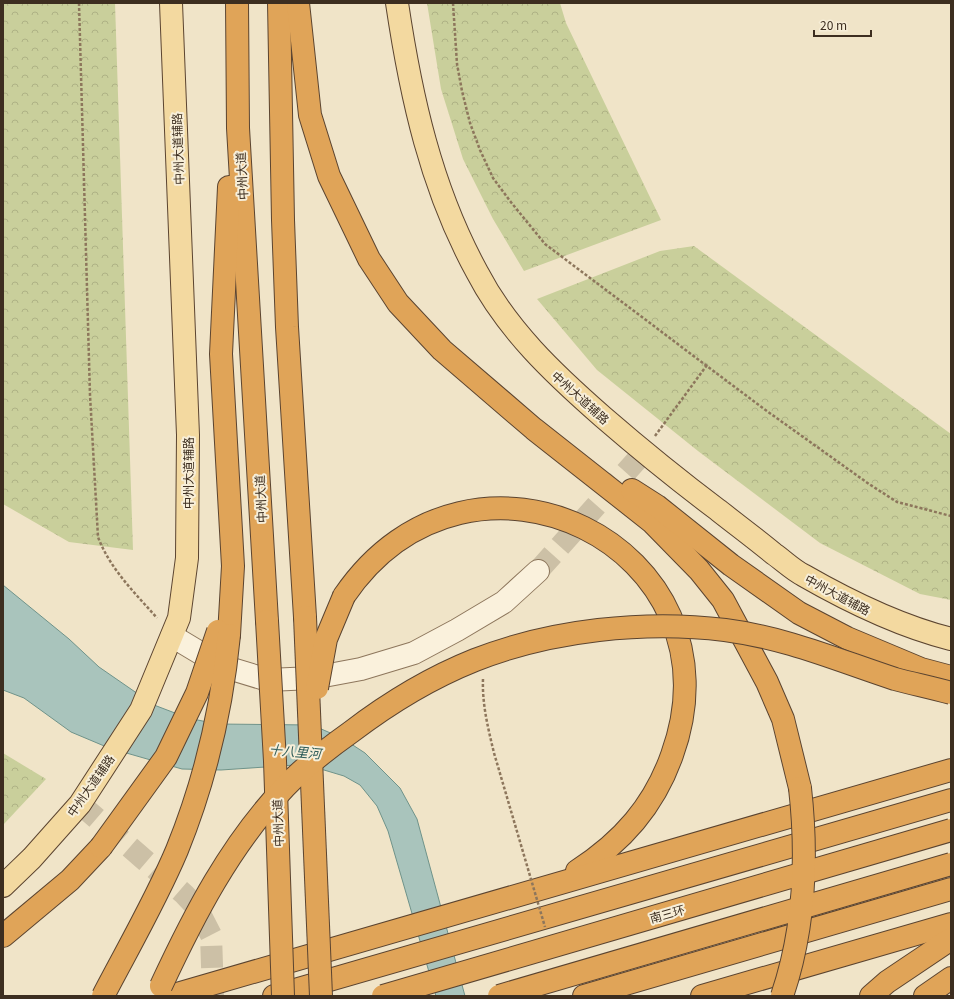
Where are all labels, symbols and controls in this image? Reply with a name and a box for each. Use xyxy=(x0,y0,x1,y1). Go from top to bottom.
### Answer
scale bar xyxy=(814,12,871,38)
text: 20 m xyxy=(820,16,847,33)
street label: 中州大道辅路 xyxy=(167,113,187,185)
street label: 中州大道 xyxy=(231,152,251,200)
street label: 中州大道辅路 xyxy=(549,367,613,427)
street label: 中州大道辅路 xyxy=(179,437,196,509)
street label: 中州大道 xyxy=(250,475,270,523)
street label: 中州大道辅路 xyxy=(802,570,874,618)
water label: 十八里河 xyxy=(268,739,325,763)
street label: 中州大道辅路 xyxy=(62,751,118,819)
street label: 中州大道 xyxy=(268,799,286,847)
street label: 南三环 xyxy=(647,900,687,926)

